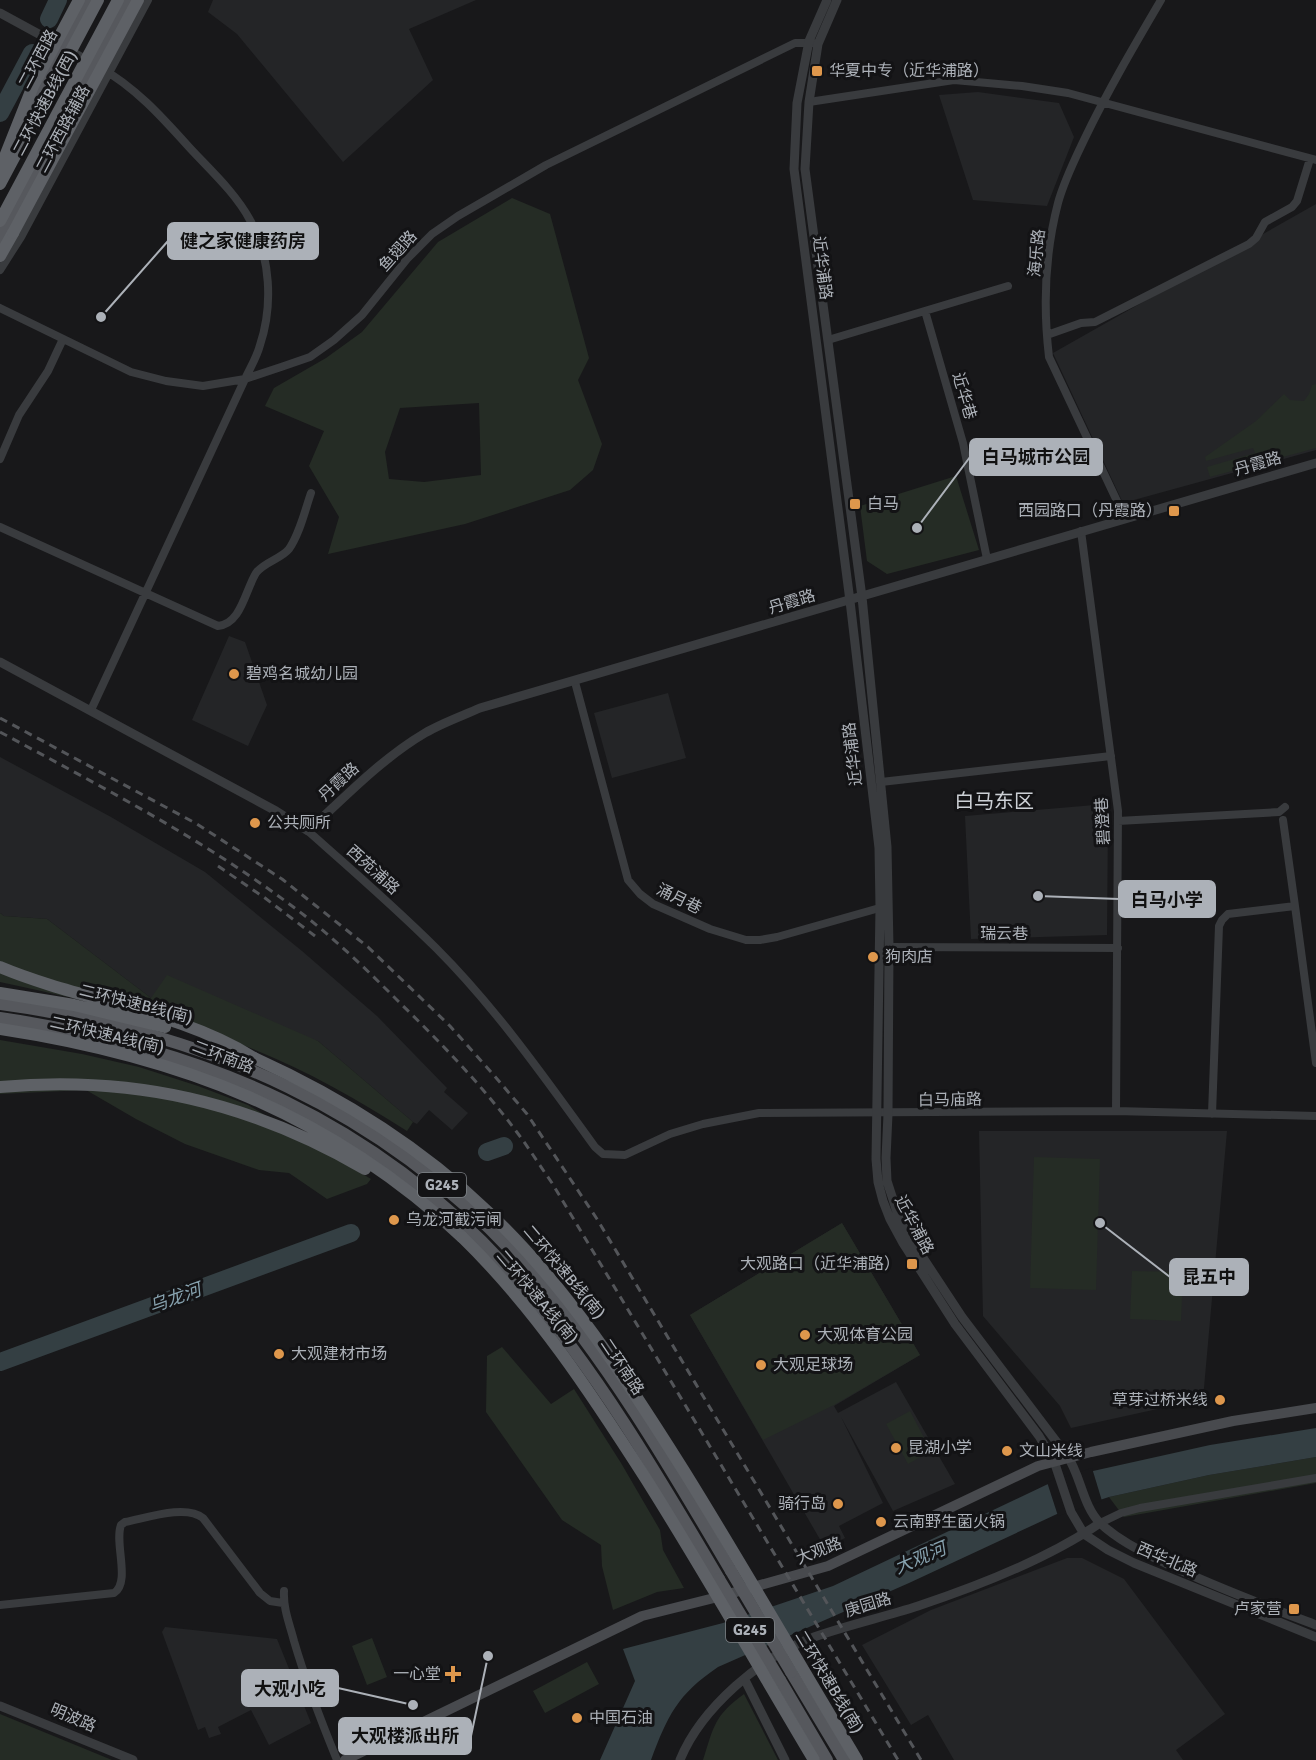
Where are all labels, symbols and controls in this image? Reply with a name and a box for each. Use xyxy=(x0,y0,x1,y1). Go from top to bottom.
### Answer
street label: 二环西路 xyxy=(14,26,62,92)
street label: 二环快速B线(西) xyxy=(9,47,81,159)
place label: 华夏中专（近华浦路） xyxy=(829,61,989,81)
marker: 华夏中专（近华浦路） xyxy=(810,64,824,78)
street label: 二环西路辅路 xyxy=(32,82,94,176)
callout: 健之家健康药房 xyxy=(168,223,318,259)
street label: 鱼翅路 xyxy=(375,226,421,276)
street label: 海乐路 xyxy=(1025,228,1049,278)
text: 健之家健康药房 xyxy=(180,230,306,252)
street label: 近华浦路 xyxy=(808,235,836,301)
street label: 近华巷 xyxy=(948,370,980,422)
callout: 白马城市公园 xyxy=(970,439,1102,475)
text: 白马城市公园 xyxy=(982,446,1090,468)
street label: 丹霞路 xyxy=(1232,448,1284,480)
place label: 白马 xyxy=(867,494,899,514)
marker: 白马 xyxy=(848,497,862,511)
place label: 西园路口（丹霞路） xyxy=(1018,501,1162,521)
marker: 西园路口（丹霞路） xyxy=(1167,504,1181,518)
street label: 丹霞路 xyxy=(766,585,818,619)
place label: 碧鸡名城幼儿园 xyxy=(246,664,358,684)
marker: 碧鸡名城幼儿园 xyxy=(227,667,241,681)
street label: 近华浦路 xyxy=(839,721,867,787)
street label: 丹霞路 xyxy=(315,758,363,806)
district label: 白马东区 xyxy=(954,789,1034,814)
street label: 碧澄巷 xyxy=(1092,797,1114,845)
place label: 公共厕所 xyxy=(267,813,331,833)
marker: 公共厕所 xyxy=(248,816,262,830)
street label: 西苑浦路 xyxy=(343,841,403,899)
street label: 涌月巷 xyxy=(653,879,705,919)
callout: 白马小学 xyxy=(1119,881,1215,917)
text: 白马小学 xyxy=(1131,889,1203,911)
street label: 瑞云巷 xyxy=(980,924,1028,944)
place label: 狗肉店 xyxy=(885,947,933,967)
marker: 狗肉店 xyxy=(866,950,880,964)
street label: 二环快速B线(南) xyxy=(77,980,195,1028)
street label: 二环快速A线(南) xyxy=(48,1012,166,1058)
street label: 二环南路 xyxy=(190,1036,256,1078)
street label: 白马庙路 xyxy=(918,1089,982,1111)
road number: G245 xyxy=(418,1173,466,1197)
street label: 近华浦路 xyxy=(890,1192,938,1258)
place label: 乌龙河截污闸 xyxy=(406,1210,502,1230)
marker: 乌龙河截污闸 xyxy=(387,1213,401,1227)
street label: 二环快速B线(南) xyxy=(519,1221,609,1323)
street label: 二环快速A线(南) xyxy=(492,1246,582,1348)
place label: 大观路口（近华浦路） xyxy=(740,1254,900,1274)
marker: 大观路口（近华浦路） xyxy=(905,1257,919,1271)
callout: 昆五中 xyxy=(1170,1259,1248,1295)
text: 昆五中 xyxy=(1182,1266,1236,1288)
water label: 乌龙河 xyxy=(146,1277,207,1318)
place label: 大观体育公园 xyxy=(817,1325,913,1345)
marker: 大观体育公园 xyxy=(798,1328,812,1342)
street label: 二环南路 xyxy=(596,1335,648,1399)
place label: 大观建材市场 xyxy=(291,1344,387,1364)
marker: 大观建材市场 xyxy=(272,1347,286,1361)
place label: 大观足球场 xyxy=(773,1355,853,1375)
marker: 大观足球场 xyxy=(754,1358,768,1372)
place label: 草芽过桥米线 xyxy=(1112,1390,1208,1410)
marker: 草芽过桥米线 xyxy=(1213,1393,1227,1407)
place label: 昆湖小学 xyxy=(908,1438,972,1458)
marker: 昆湖小学 xyxy=(889,1441,903,1455)
place label: 文山米线 xyxy=(1019,1441,1083,1461)
marker: 文山米线 xyxy=(1000,1444,1014,1458)
place label: 骑行岛 xyxy=(778,1494,826,1514)
marker: 骑行岛 xyxy=(831,1497,845,1511)
place label: 云南野生菌火锅 xyxy=(893,1512,1005,1532)
marker: 云南野生菌火锅 xyxy=(874,1515,888,1529)
street label: 大观路 xyxy=(793,1533,845,1569)
water label: 大观河 xyxy=(891,1536,952,1579)
street label: 西华北路 xyxy=(1134,1538,1200,1582)
street label: 庚园路 xyxy=(842,1588,894,1622)
place label: 卢家营 xyxy=(1234,1599,1282,1619)
marker: 卢家营 xyxy=(1287,1602,1301,1616)
road number: G245 xyxy=(726,1618,774,1642)
street label: 二环快速B线(南) xyxy=(790,1627,868,1737)
place label: 一心堂 xyxy=(393,1664,441,1684)
marker: 一心堂 xyxy=(446,1667,460,1681)
callout: 大观小吃 xyxy=(242,1670,338,1706)
text: 大观小吃 xyxy=(254,1678,326,1700)
street label: 明波路 xyxy=(47,1699,99,1737)
place label: 中国石油 xyxy=(589,1708,653,1728)
marker: 中国石油 xyxy=(570,1711,584,1725)
callout: 大观楼派出所 xyxy=(339,1718,471,1754)
text: 大观楼派出所 xyxy=(351,1725,459,1747)

